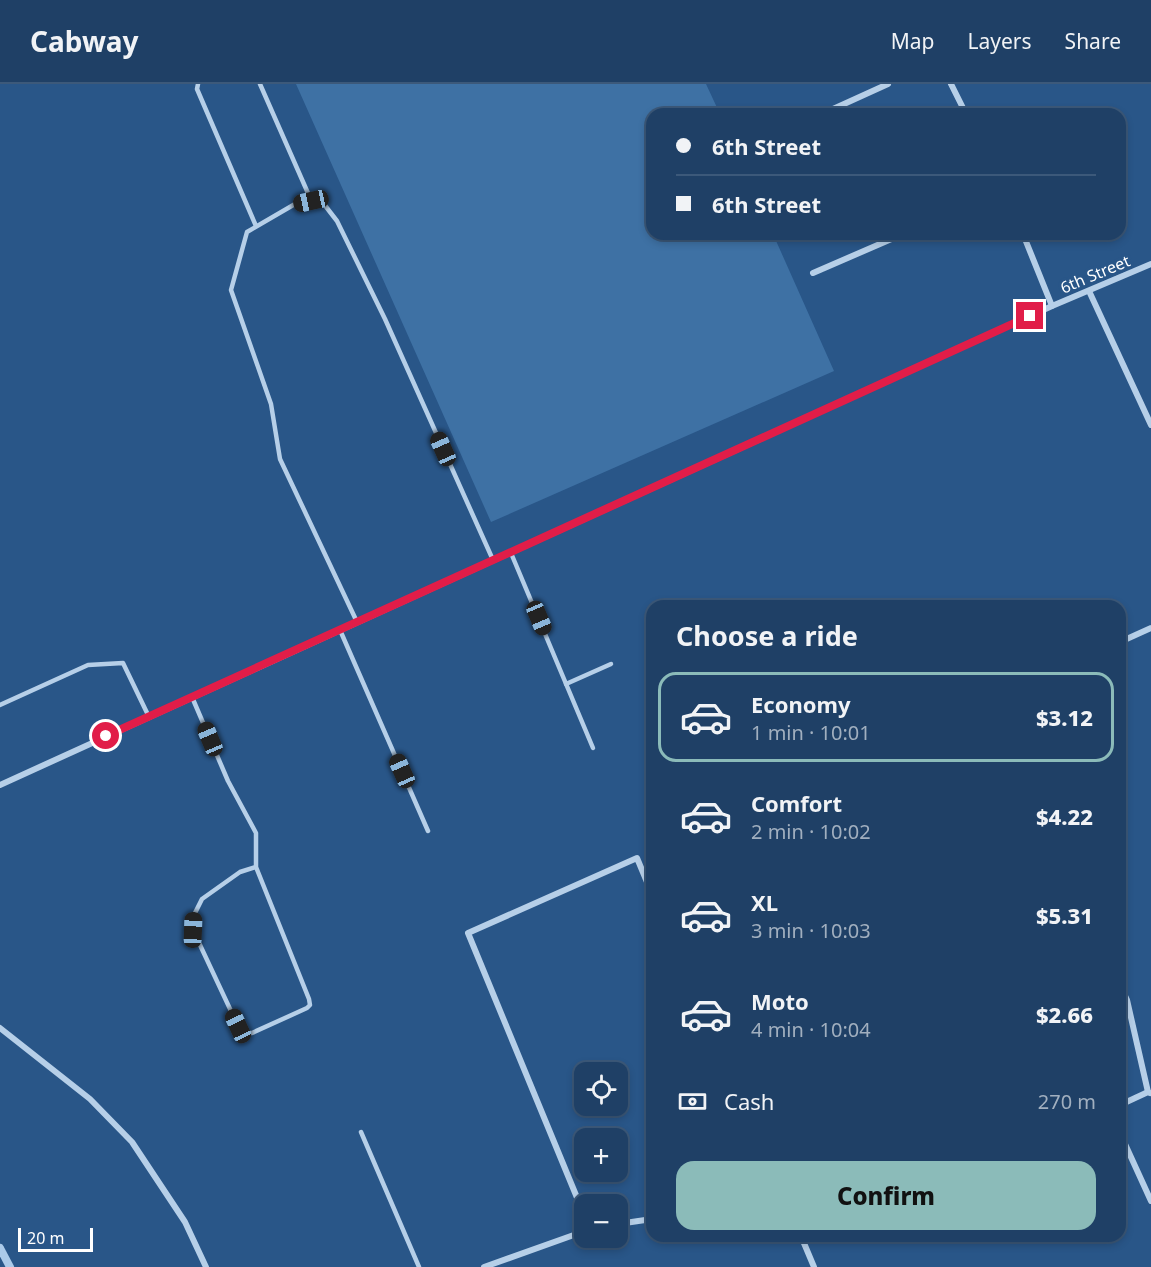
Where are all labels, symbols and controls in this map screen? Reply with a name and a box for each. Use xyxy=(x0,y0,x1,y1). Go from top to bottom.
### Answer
text: Cabway xyxy=(30,22,139,60)
text: Map xyxy=(891,27,935,55)
text: Layers xyxy=(968,27,1032,55)
text: Share xyxy=(1065,27,1121,55)
text: 6th Street xyxy=(712,131,821,161)
car xyxy=(292,188,330,214)
text: 6th Street xyxy=(712,189,821,219)
street label: 6th Street xyxy=(1057,249,1133,299)
route end xyxy=(1016,302,1043,329)
car xyxy=(427,429,459,469)
car xyxy=(524,598,554,638)
text: Choose a ride xyxy=(676,617,858,654)
text: Economy xyxy=(751,689,850,719)
icon: car xyxy=(679,690,733,744)
text: $3.12 xyxy=(1036,702,1093,732)
car xyxy=(195,719,225,759)
text: 1 min · 10:01 xyxy=(751,719,871,746)
route start xyxy=(92,722,119,749)
car xyxy=(386,751,418,791)
text: Comfort xyxy=(751,788,842,818)
icon: car xyxy=(679,789,733,843)
text: $4.22 xyxy=(1036,801,1093,831)
text: 2 min · 10:02 xyxy=(751,818,871,845)
text: XL xyxy=(751,887,778,917)
icon: car xyxy=(679,888,733,942)
text: $5.31 xyxy=(1036,900,1093,930)
car xyxy=(183,912,203,948)
text: 3 min · 10:03 xyxy=(751,917,871,944)
text: Moto xyxy=(751,986,809,1016)
icon: car xyxy=(679,987,733,1041)
text: $2.66 xyxy=(1036,999,1093,1029)
car xyxy=(222,1006,254,1046)
text: 4 min · 10:04 xyxy=(751,1016,871,1043)
map controls xyxy=(574,1062,628,1248)
button: locate xyxy=(574,1062,628,1116)
icon: cash xyxy=(676,1085,709,1118)
text: Cash xyxy=(724,1086,774,1116)
text: 270 m xyxy=(1038,1088,1096,1115)
button: + xyxy=(574,1128,628,1182)
button: Confirm xyxy=(676,1161,1096,1230)
button: − xyxy=(574,1194,628,1248)
scale bar xyxy=(18,1225,93,1252)
text: 20 m xyxy=(27,1227,64,1249)

